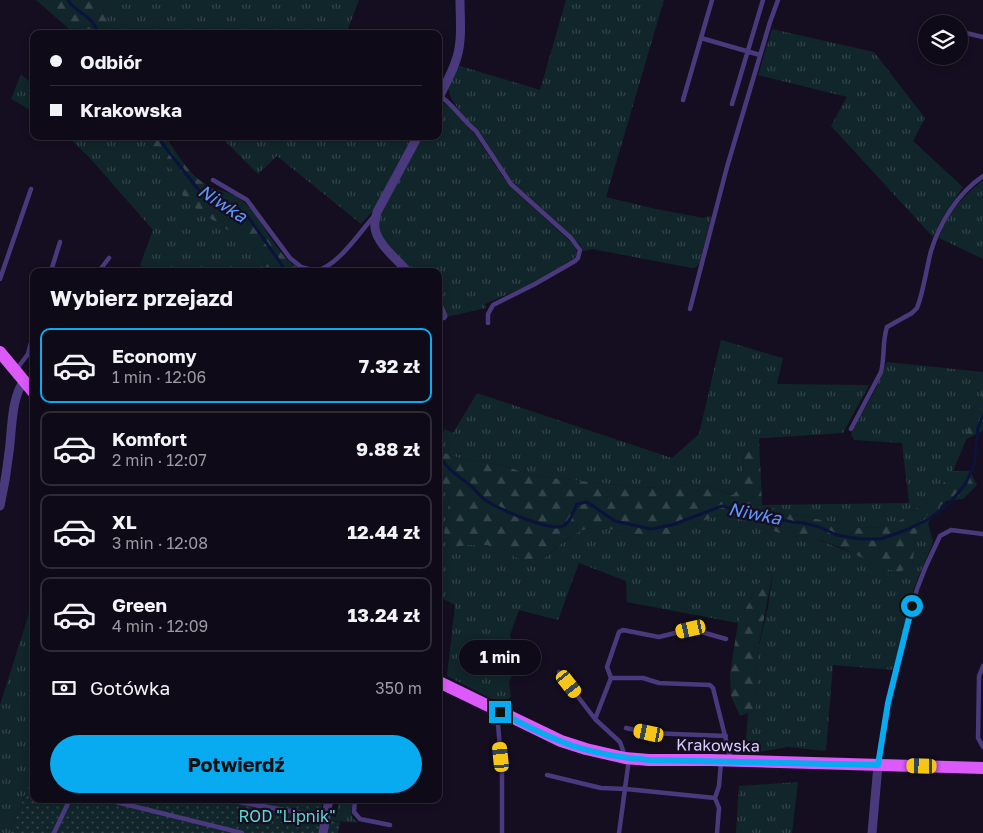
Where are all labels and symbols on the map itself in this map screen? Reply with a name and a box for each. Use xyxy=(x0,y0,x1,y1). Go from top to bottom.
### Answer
water label: Niwka xyxy=(195,179,252,227)
water label: Niwka xyxy=(727,497,784,529)
route start xyxy=(901,595,923,617)
car xyxy=(674,618,707,640)
callout: 1 min xyxy=(459,640,541,674)
car xyxy=(553,668,584,700)
route end xyxy=(489,701,511,723)
car xyxy=(632,723,665,743)
street label: Krakowska xyxy=(676,734,760,756)
car xyxy=(491,741,510,773)
car xyxy=(906,758,937,774)
park label: ROD "Lipnik" xyxy=(238,806,336,826)

